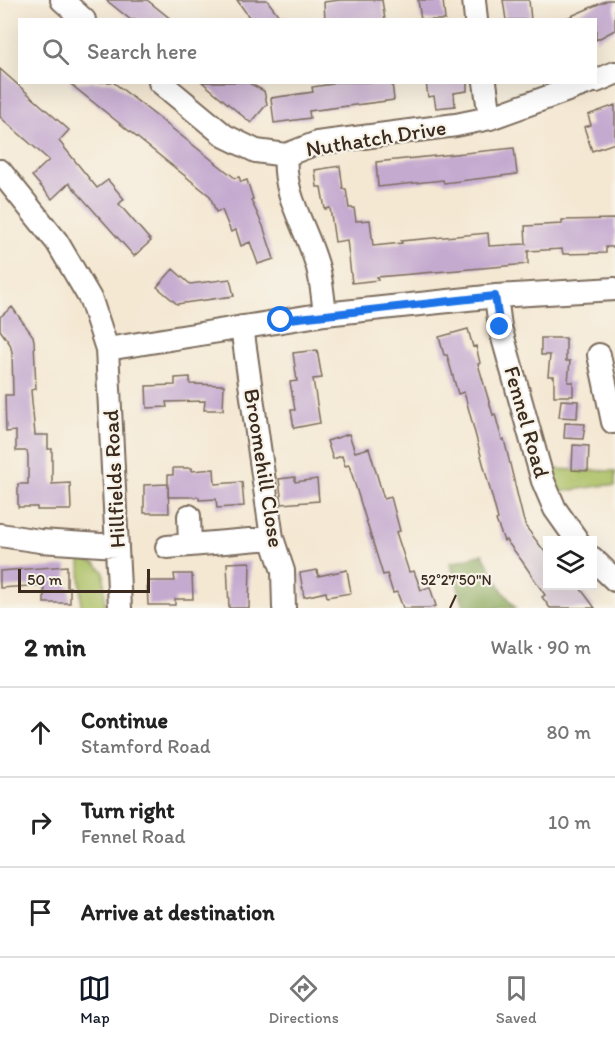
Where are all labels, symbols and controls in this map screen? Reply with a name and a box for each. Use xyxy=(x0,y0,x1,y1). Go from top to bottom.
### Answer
search box xyxy=(18,18,597,84)
icon: search xyxy=(39,35,72,68)
text: Search here xyxy=(87,38,197,65)
street label: Nuthatch Drive xyxy=(304,114,448,162)
route start xyxy=(267,306,293,332)
route end xyxy=(486,313,512,339)
street label: Fennel Road xyxy=(498,363,556,481)
street label: Broomehill Close xyxy=(238,387,290,549)
street label: Hillfields Road xyxy=(97,409,131,549)
map controls xyxy=(543,536,597,590)
button: layers xyxy=(543,536,597,590)
scale bar xyxy=(18,566,150,594)
text: 50 m xyxy=(27,570,62,589)
text: 52°27'50"N xyxy=(420,571,492,589)
text: 2 min xyxy=(24,631,86,663)
text: Walk · 90 m xyxy=(490,635,591,659)
text: Continue xyxy=(81,707,168,734)
icon: ahead xyxy=(24,716,57,749)
text: 80 m xyxy=(546,720,591,744)
text: Stamford Road xyxy=(81,734,211,758)
text: Turn right xyxy=(81,797,175,824)
icon: right xyxy=(24,806,57,839)
text: 10 m xyxy=(548,810,591,834)
text: Fennel Road xyxy=(81,824,185,848)
icon: arrive xyxy=(24,896,57,929)
text: Arrive at destination xyxy=(81,899,275,926)
tab: Map xyxy=(78,972,111,1027)
tab: Directions xyxy=(268,972,339,1027)
tab: Saved xyxy=(496,972,537,1027)

